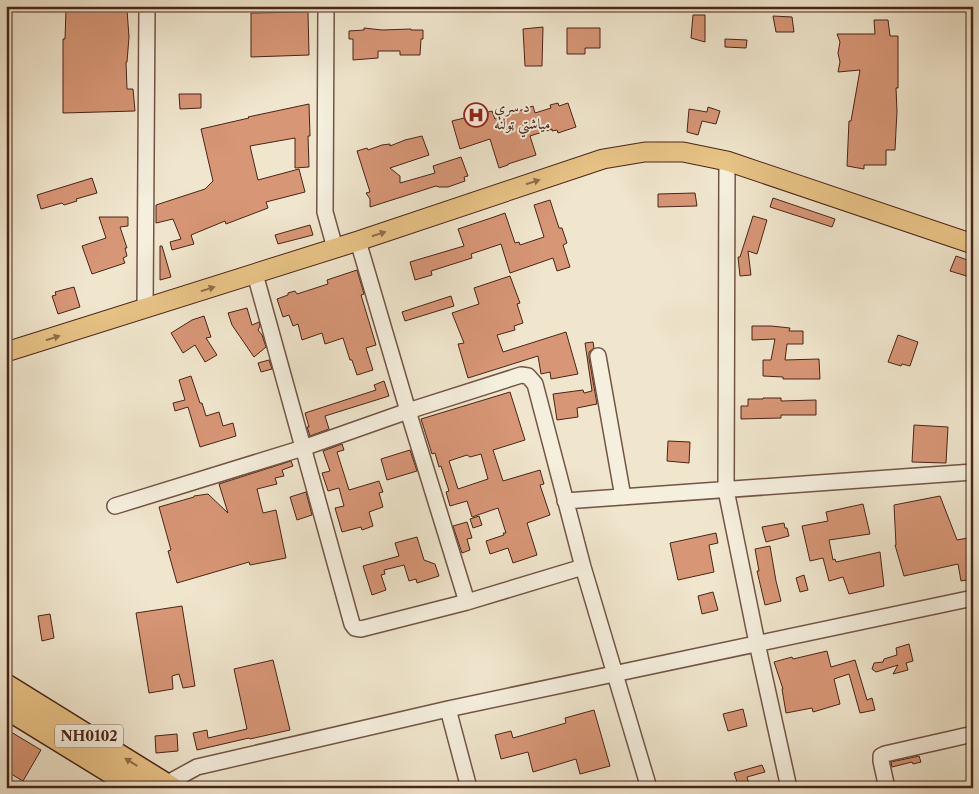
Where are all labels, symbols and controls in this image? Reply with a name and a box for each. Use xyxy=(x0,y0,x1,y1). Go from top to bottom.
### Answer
place label: د سرې مياشتي ټولنه xyxy=(494,97,550,138)
hospital icon: د سرې مياشتي ټولنه xyxy=(463,102,489,128)
one-way arrow xyxy=(526,178,541,186)
one-way arrow xyxy=(372,230,387,237)
one-way arrow xyxy=(200,284,215,292)
one-way arrow xyxy=(45,333,60,341)
road number: NH0102 xyxy=(55,724,123,748)
one-way arrow xyxy=(124,757,138,767)

